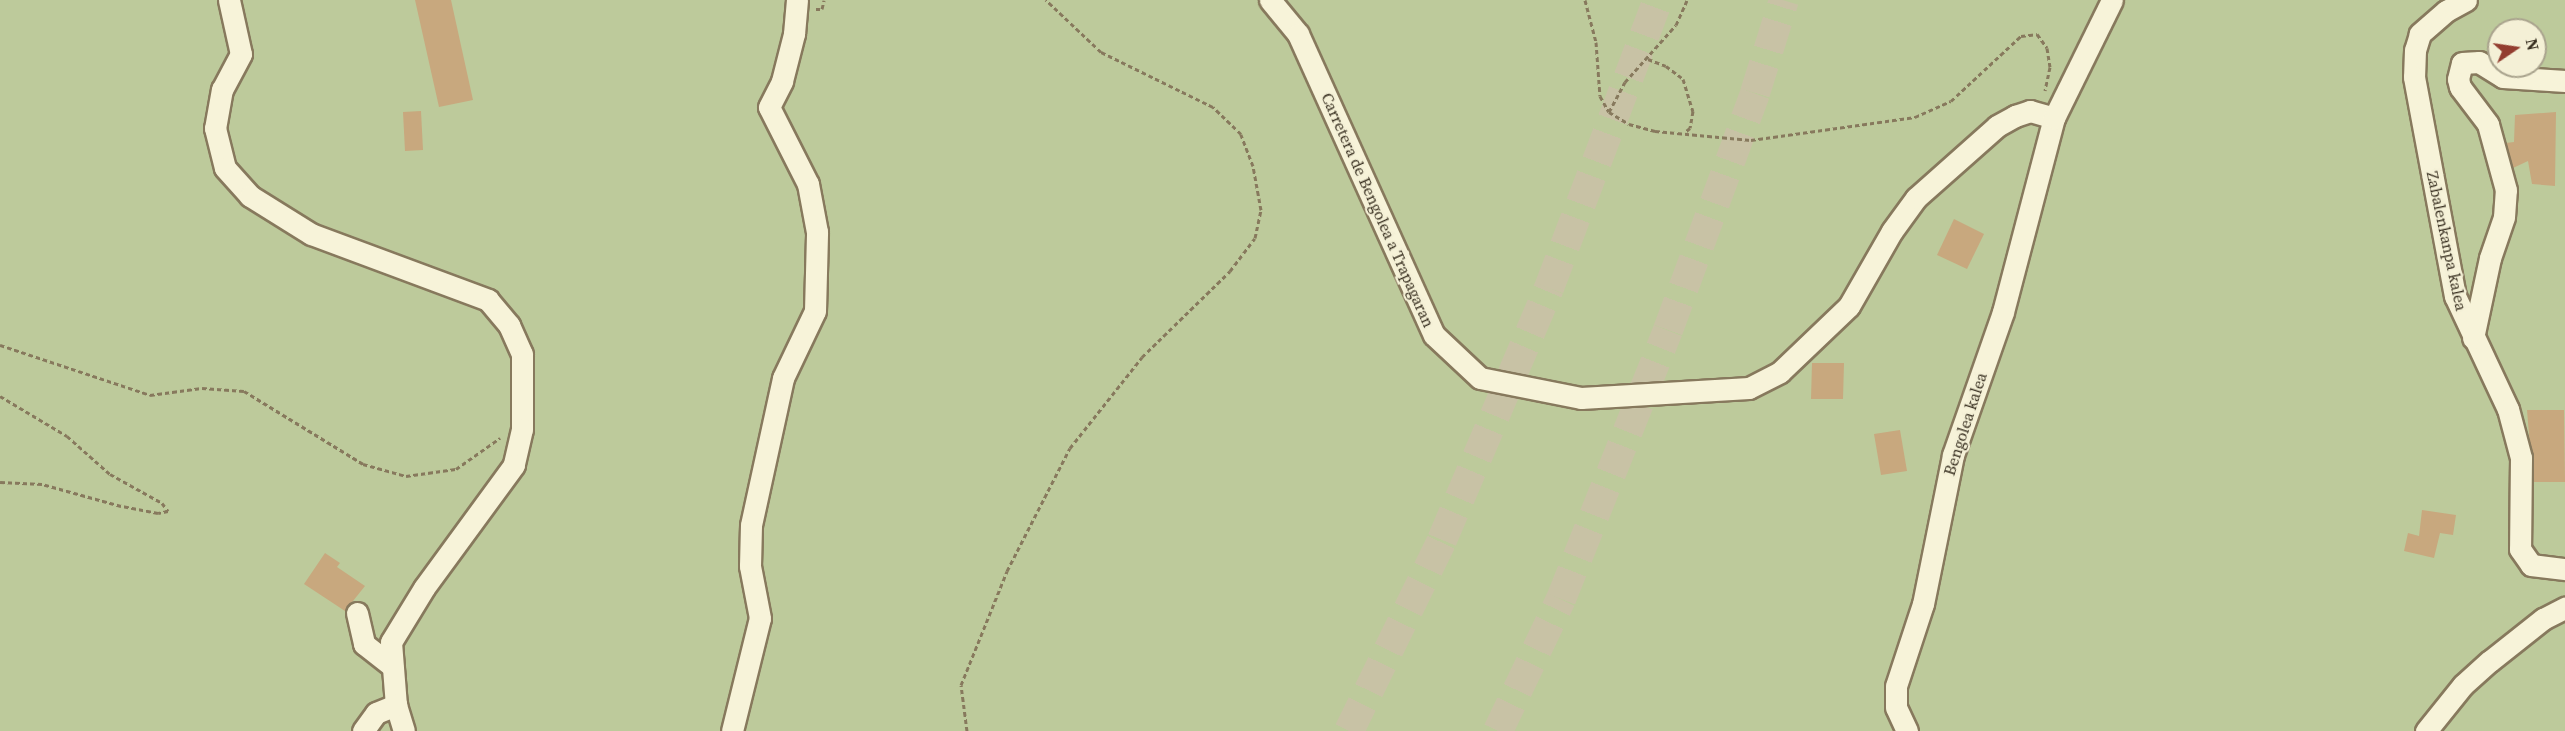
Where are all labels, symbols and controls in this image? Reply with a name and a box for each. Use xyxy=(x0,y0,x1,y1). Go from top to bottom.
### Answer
north arrow xyxy=(2487,18,2547,78)
text: N xyxy=(2521,36,2545,53)
street label: Carretera de Bengolea a Trapagaran xyxy=(1317,90,1439,330)
street label: Zabalenkanpa kalea xyxy=(2423,169,2471,313)
street label: Bengolea kalea xyxy=(1939,370,1991,478)

